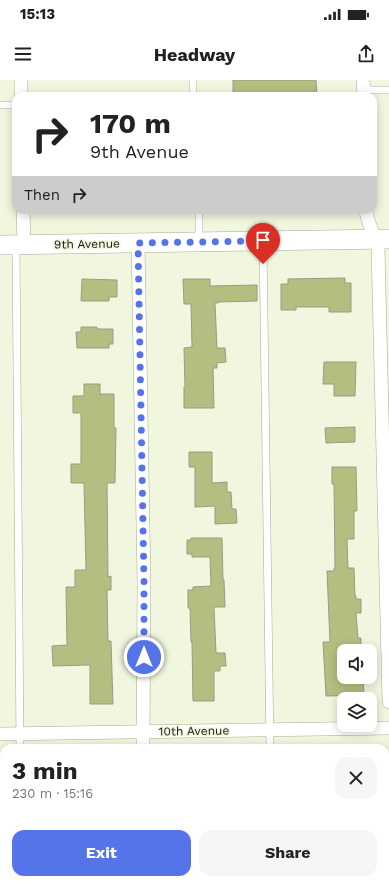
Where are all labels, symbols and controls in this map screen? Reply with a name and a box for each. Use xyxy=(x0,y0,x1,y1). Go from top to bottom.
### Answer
text: 15:13 xyxy=(20,5,55,23)
icon: menu xyxy=(12,43,34,65)
icon: share xyxy=(355,43,377,65)
text: Headway xyxy=(154,44,235,65)
text: 170 m xyxy=(90,107,171,140)
icon: right xyxy=(24,108,76,160)
text: 9th Avenue xyxy=(90,141,189,162)
icon: right xyxy=(68,184,90,206)
text: Then xyxy=(24,186,60,204)
pin xyxy=(246,223,280,264)
icon: arrive xyxy=(252,229,274,251)
street label: 9th Avenue xyxy=(54,236,120,252)
position arrow xyxy=(123,636,165,678)
map controls xyxy=(337,644,377,732)
button: sound xyxy=(337,644,377,684)
button: layers xyxy=(337,692,377,732)
street label: 10th Avenue xyxy=(159,723,230,739)
text: 3 min xyxy=(12,757,78,785)
button: close xyxy=(335,757,377,799)
text: 230 m · 15:16 xyxy=(12,786,93,801)
button: Exit xyxy=(12,830,191,876)
button: Share xyxy=(199,830,377,876)

